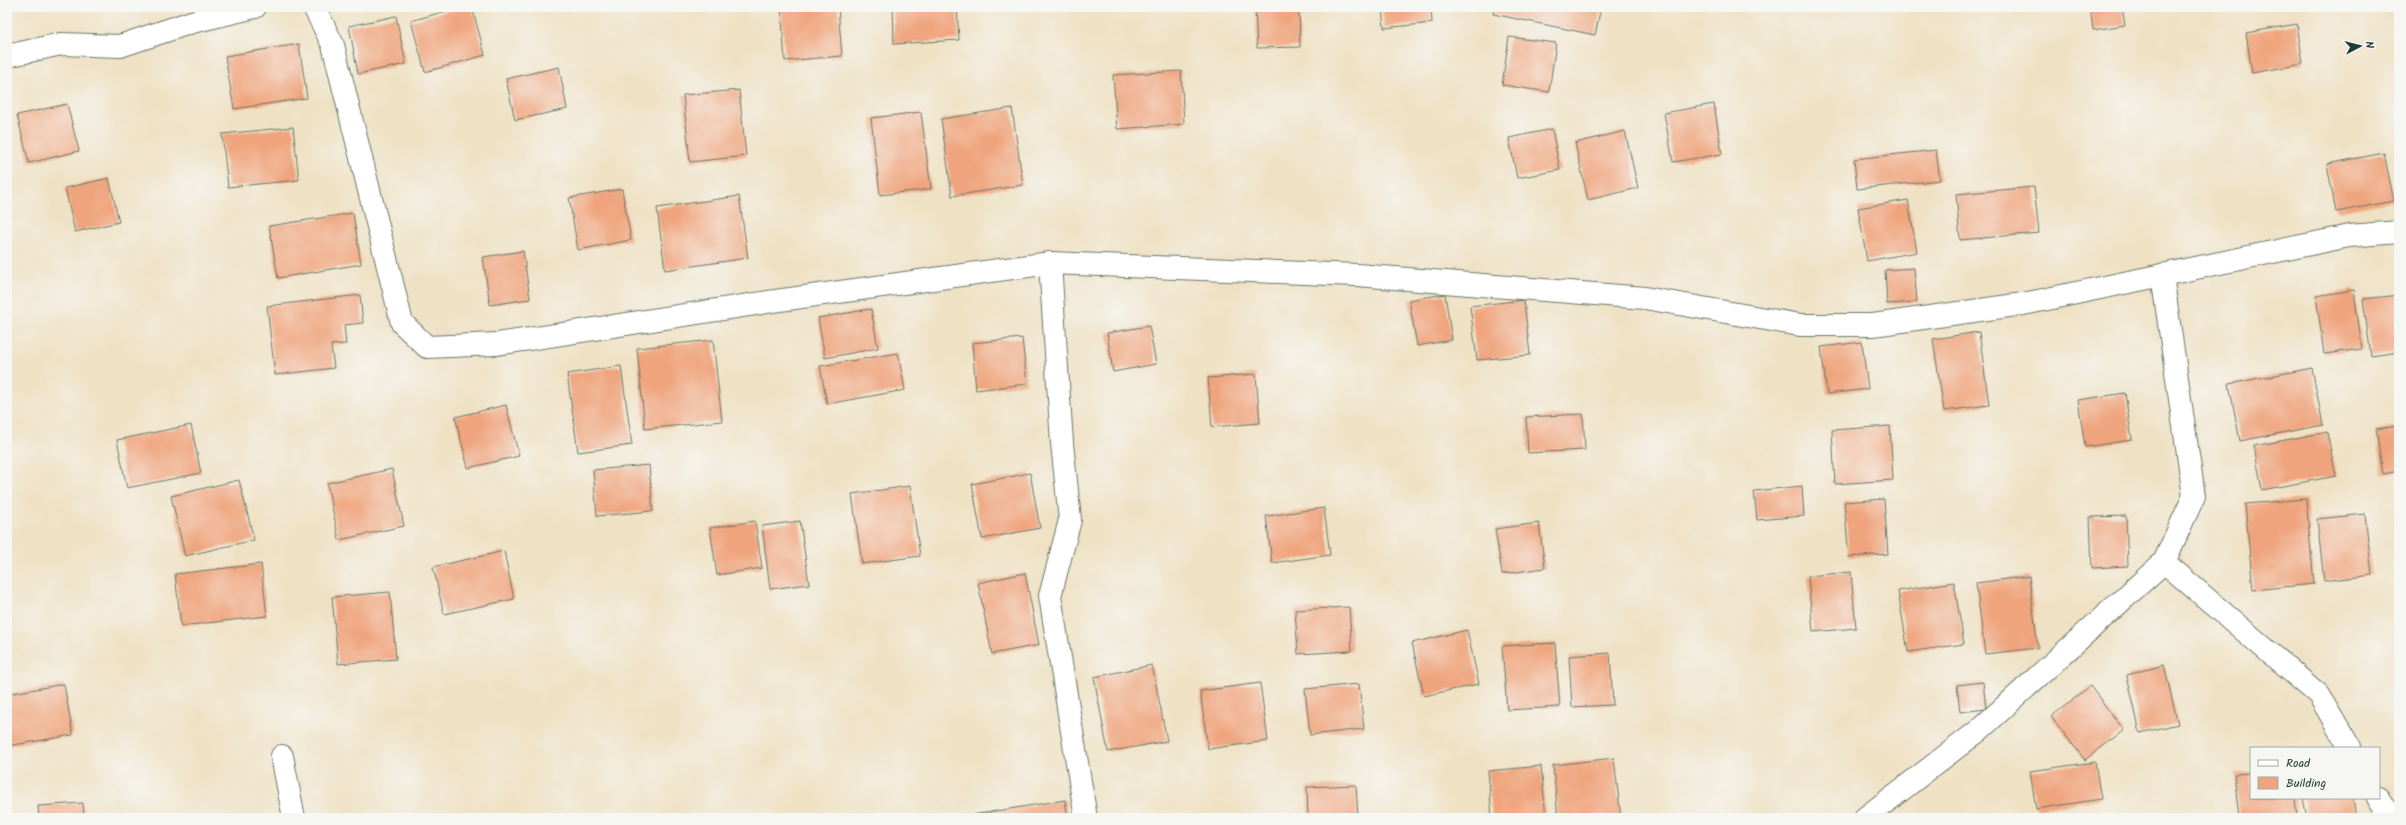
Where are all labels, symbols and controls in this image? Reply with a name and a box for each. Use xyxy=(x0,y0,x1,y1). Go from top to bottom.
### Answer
north arrow xyxy=(2340,26,2380,66)
text: N xyxy=(2360,40,2378,49)
legend xyxy=(2250,747,2380,799)
text: Road xyxy=(2286,754,2311,773)
text: Building xyxy=(2286,774,2326,793)

